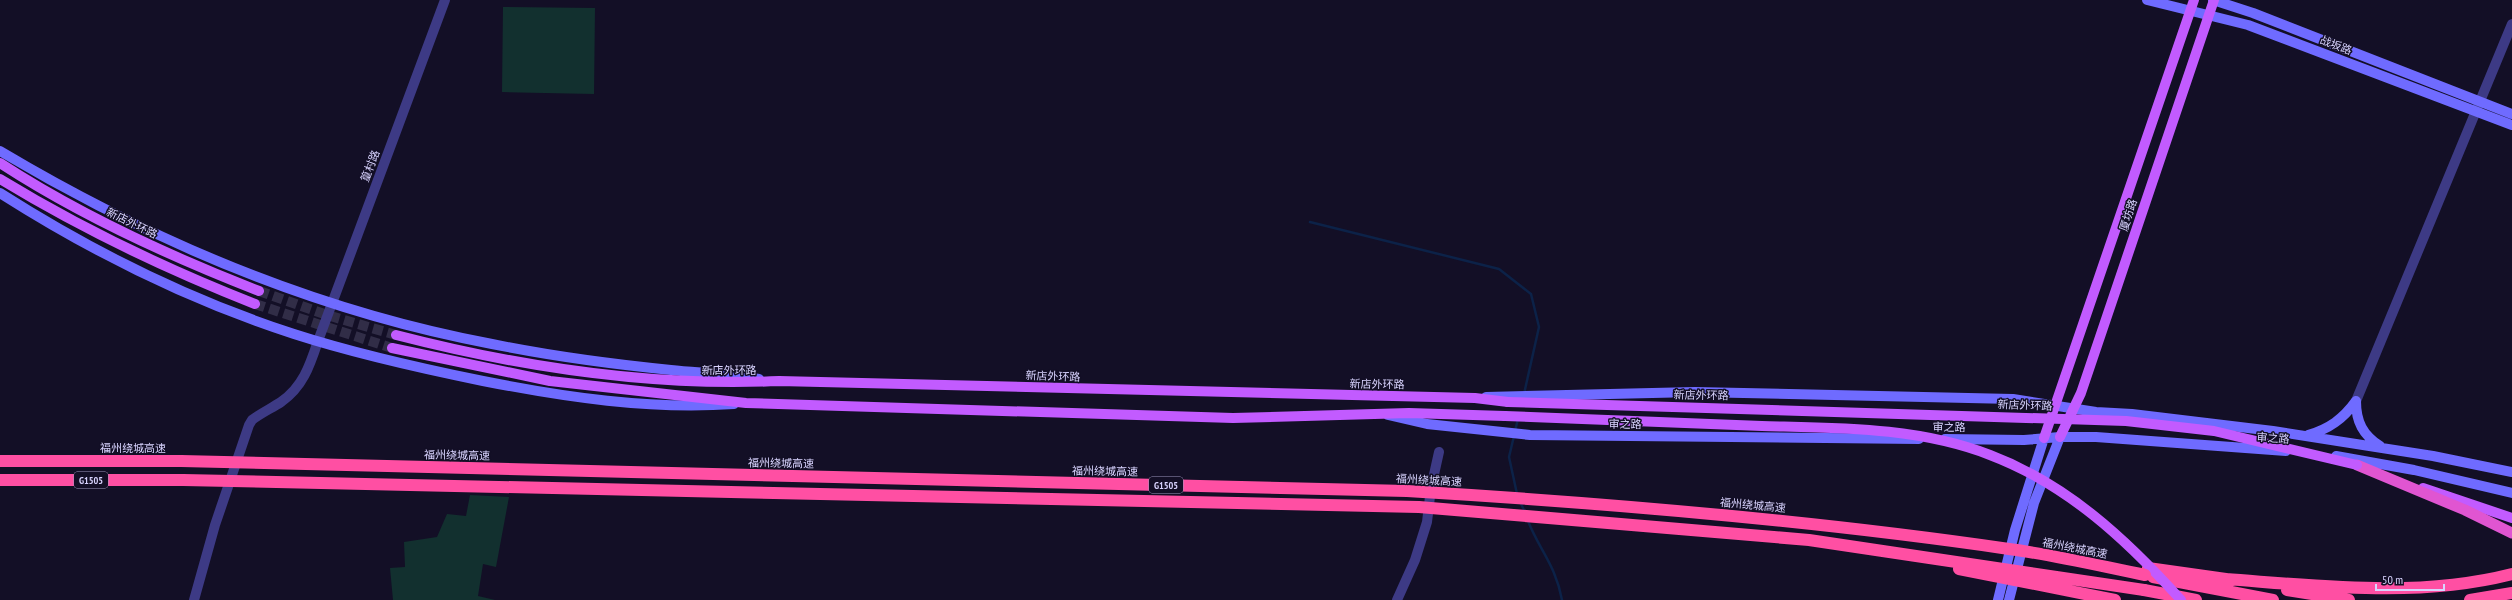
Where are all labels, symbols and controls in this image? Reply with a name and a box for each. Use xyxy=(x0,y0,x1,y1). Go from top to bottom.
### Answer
street label: 战坂路 xyxy=(2318,33,2354,57)
street label: 篁村路 xyxy=(358,148,382,184)
street label: 厦坊路 xyxy=(2116,197,2140,233)
street label: 新店外环路 xyxy=(104,205,160,241)
street label: 新店外环路 xyxy=(702,363,757,377)
street label: 新店外环路 xyxy=(1025,368,1081,384)
street label: 新店外环路 xyxy=(1349,377,1405,391)
street label: 新店外环路 xyxy=(1673,388,1729,402)
street label: 新店外环路 xyxy=(1997,397,2053,413)
street label: 审之路 xyxy=(1608,417,1642,431)
street label: 审之路 xyxy=(1932,420,1966,434)
street label: 审之路 xyxy=(2256,430,2290,446)
street label: 福州绕城高速 xyxy=(100,441,166,455)
street label: 福州绕城高速 xyxy=(424,447,490,463)
street label: 福州绕城高速 xyxy=(748,455,814,471)
street label: 福州绕城高速 xyxy=(1072,463,1138,479)
street label: 福州绕城高速 xyxy=(1396,471,1462,489)
road number: G1505 xyxy=(74,472,108,488)
road number: G1505 xyxy=(1149,477,1183,493)
street label: 福州绕城高速 xyxy=(1720,495,1786,515)
street label: 福州绕城高速 xyxy=(2041,535,2109,561)
scale bar xyxy=(2376,566,2444,592)
text: 50 m xyxy=(2382,572,2403,587)

